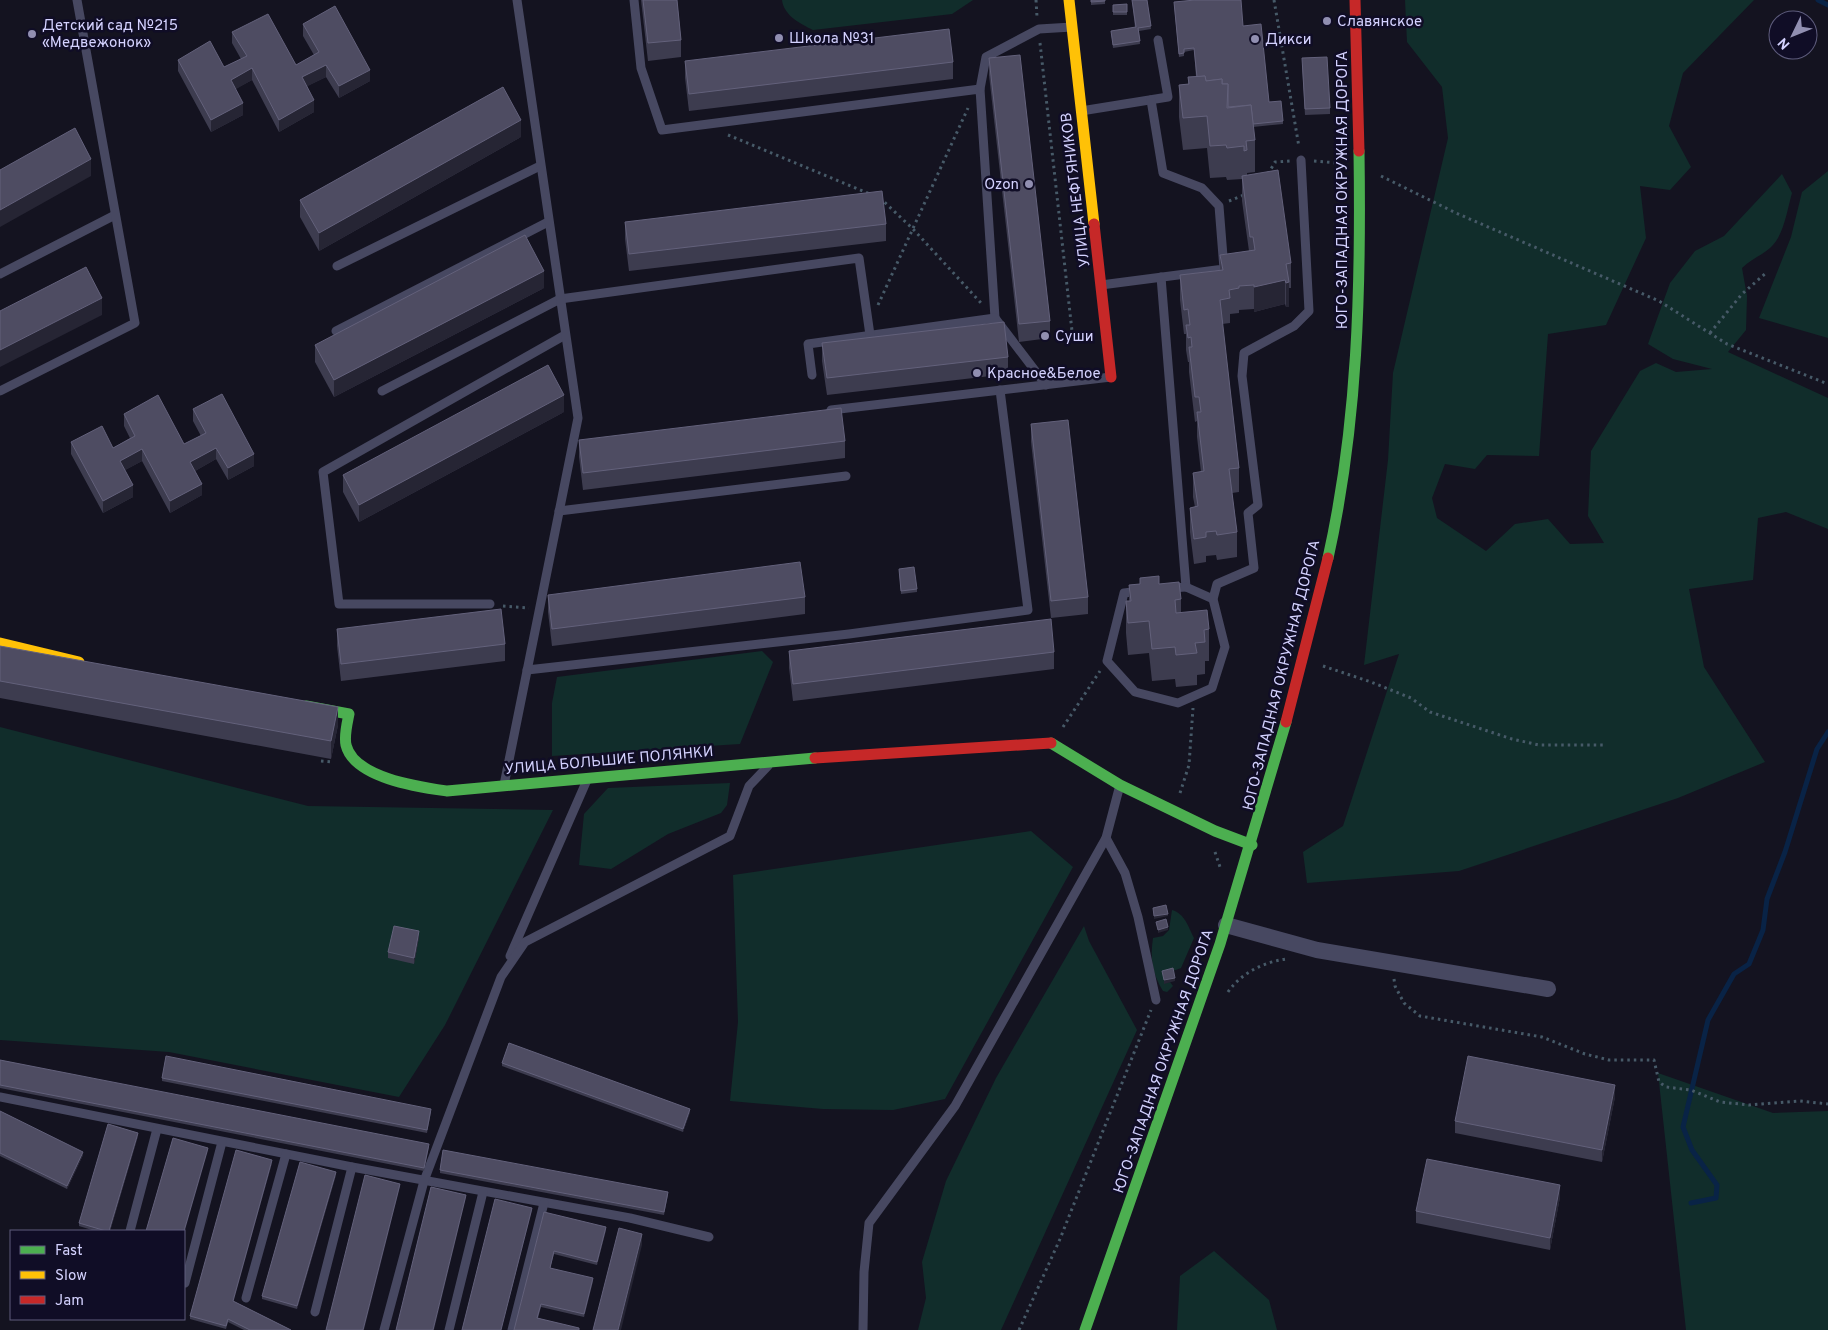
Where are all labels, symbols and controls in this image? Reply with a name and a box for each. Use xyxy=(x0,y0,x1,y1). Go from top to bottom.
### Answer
north arrow xyxy=(1768,10,1818,60)
place label: Славянское xyxy=(1337,13,1422,32)
marker: Славянское xyxy=(1321,15,1333,27)
place label: Детский сад №215 «Медвежонок» xyxy=(42,17,178,53)
marker: Детский сад №215 «Медвежонок» xyxy=(26,28,38,40)
place label: Школа №31 xyxy=(789,30,874,49)
place label: Дикси xyxy=(1265,31,1312,50)
marker: Школа №31 xyxy=(773,32,785,44)
marker: Дикси xyxy=(1249,33,1261,45)
text: N xyxy=(1775,33,1794,52)
street label: ЮГО-ЗАПАДНАЯ ОКРУЖНАЯ ДОРОГА xyxy=(1334,51,1353,329)
street label: УЛИЦА НЕФТЯНИКОВ xyxy=(1058,111,1095,268)
place label: Ozon xyxy=(984,176,1019,195)
marker: Ozon xyxy=(1023,178,1035,190)
place label: Суши xyxy=(1055,328,1094,347)
marker: Суши xyxy=(1039,330,1051,342)
place label: Красное&Белое xyxy=(987,365,1101,384)
marker: Красное&Белое xyxy=(971,367,983,379)
street label: ЮГО-ЗАПАДНАЯ ОКРУЖНАЯ ДОРОГА xyxy=(1240,538,1325,813)
street label: УЛИЦА БОЛЬШИЕ ПОЛЯНКИ xyxy=(504,743,714,780)
street label: ЮГО-ЗАПАДНАЯ ОКРУЖНАЯ ДОРОГА xyxy=(1110,927,1219,1196)
legend xyxy=(10,1230,185,1320)
text: Fast xyxy=(55,1242,83,1261)
text: Slow xyxy=(55,1267,87,1286)
text: Jam xyxy=(55,1292,84,1311)

